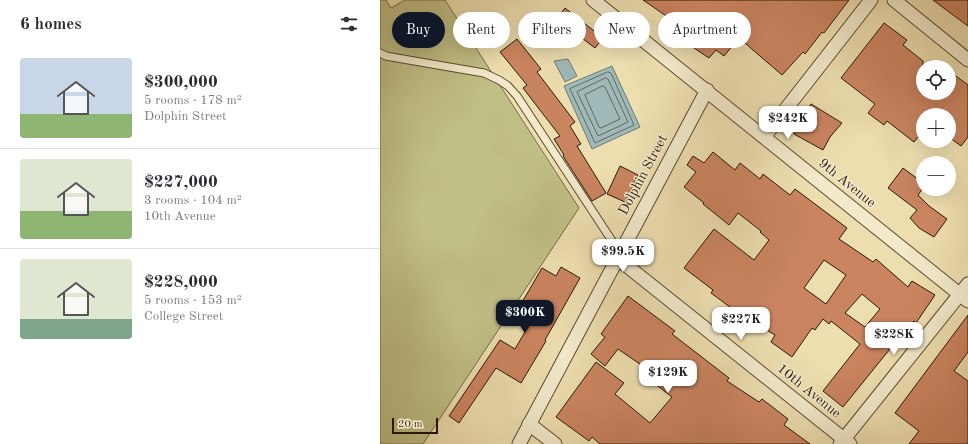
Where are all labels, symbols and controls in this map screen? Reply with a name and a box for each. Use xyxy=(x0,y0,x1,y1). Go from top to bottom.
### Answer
chip: Buy xyxy=(392,12,445,48)
chip: Rent xyxy=(453,12,510,48)
chip: Filters xyxy=(518,12,586,48)
chip: New xyxy=(594,12,650,48)
chip: Apartment xyxy=(658,12,751,48)
icon: filters xyxy=(338,13,360,35)
text: 6 homes xyxy=(20,16,82,33)
map controls xyxy=(916,60,956,196)
button: locate xyxy=(916,60,956,100)
icon: home xyxy=(52,74,100,122)
text: $300,000 xyxy=(144,74,218,91)
text: 5 rooms · 178 m² xyxy=(144,94,242,107)
pin: $242K xyxy=(760,106,816,140)
button: + xyxy=(916,108,956,148)
text: Dolphin Street xyxy=(144,110,227,123)
text: $242K xyxy=(768,112,808,125)
street label: Dolphin Street xyxy=(616,132,670,218)
street label: 9th Avenue xyxy=(816,156,878,210)
button: − xyxy=(916,156,956,196)
text: $227,000 xyxy=(144,174,218,191)
icon: home xyxy=(52,175,100,223)
text: 3 rooms · 104 m² xyxy=(144,194,242,207)
text: 10th Avenue xyxy=(144,210,216,223)
pin: $99.5K xyxy=(590,239,656,273)
text: $99.5K xyxy=(601,245,645,258)
text: $228,000 xyxy=(144,274,218,291)
icon: home xyxy=(52,275,100,323)
text: 5 rooms · 153 m² xyxy=(144,294,242,307)
pin: $300K xyxy=(497,300,553,334)
text: $300K xyxy=(505,306,545,319)
pin: $227K xyxy=(713,307,769,341)
text: College Street xyxy=(144,310,223,323)
text: $227K xyxy=(721,313,761,326)
pin: $228K xyxy=(866,322,922,356)
text: $228K xyxy=(874,328,914,341)
pin: $129K xyxy=(640,360,696,394)
street label: 10th Avenue xyxy=(775,361,843,421)
text: $129K xyxy=(648,366,688,379)
scale bar xyxy=(392,416,438,435)
text: 20 m xyxy=(398,419,423,430)

